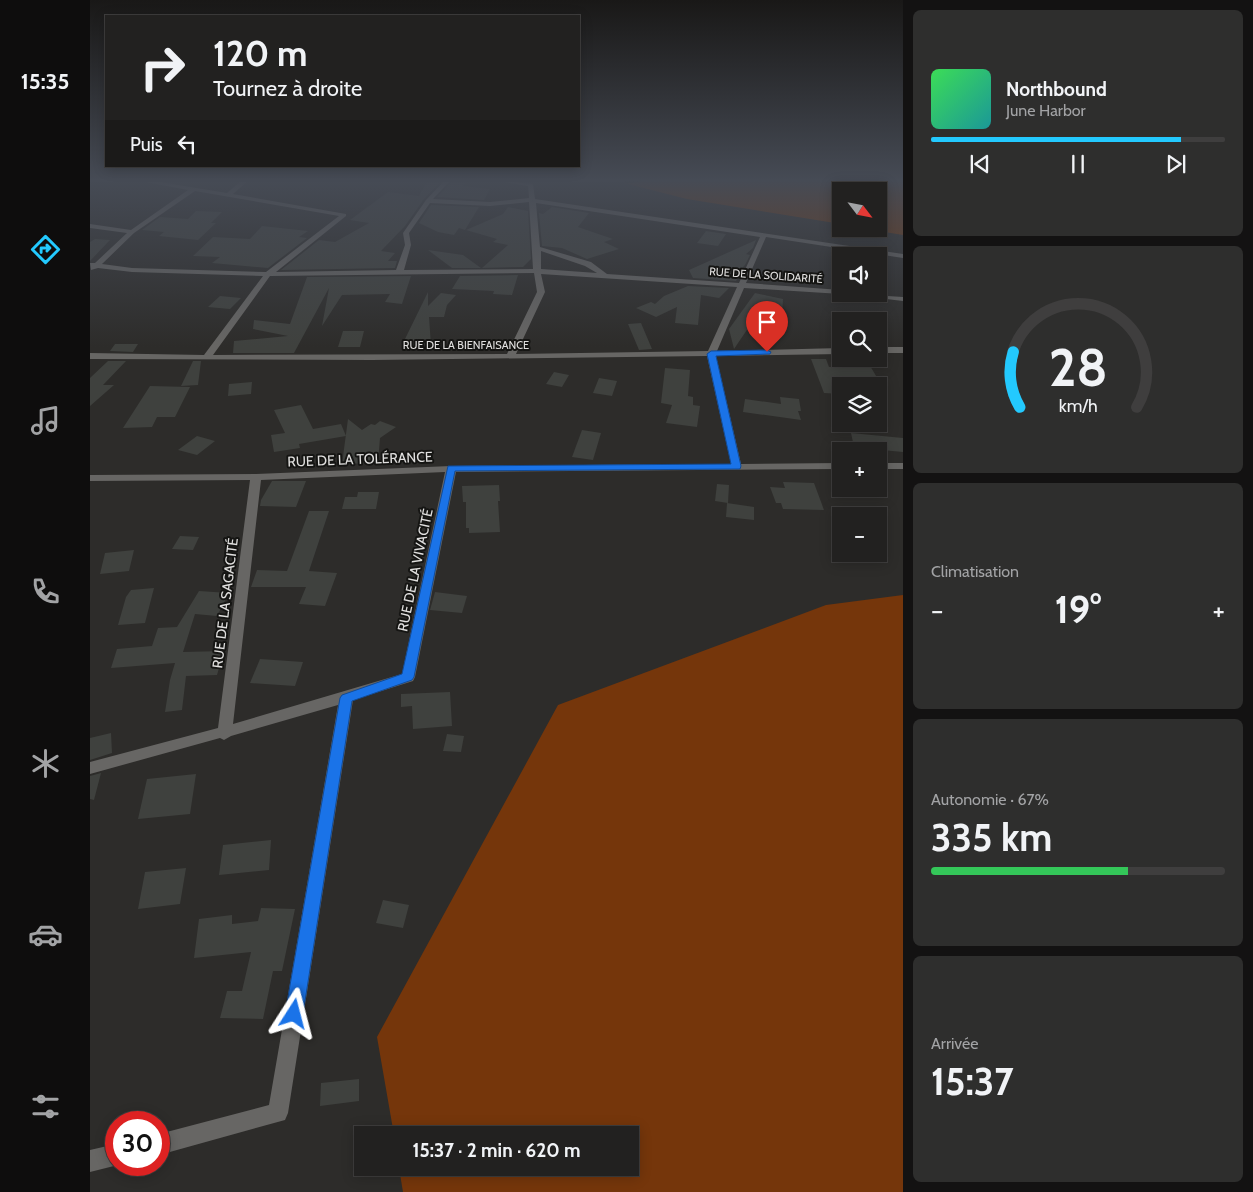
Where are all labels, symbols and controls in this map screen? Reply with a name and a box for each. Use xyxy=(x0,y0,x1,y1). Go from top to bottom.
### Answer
text: 120 m xyxy=(213,32,307,75)
icon: right xyxy=(130,35,195,100)
text: 15:35 xyxy=(21,68,69,95)
text: Tournez à droite xyxy=(213,75,362,102)
text: Northbound xyxy=(1006,78,1107,101)
text: June Harbor xyxy=(1006,101,1086,120)
icon: left xyxy=(173,130,201,158)
text: Puis xyxy=(130,133,163,156)
icon: previous xyxy=(966,150,994,178)
icon: pause xyxy=(1064,150,1092,178)
icon: next xyxy=(1162,150,1190,178)
north arrow xyxy=(832,182,888,238)
map controls xyxy=(832,182,887,562)
icon: directions xyxy=(28,232,63,267)
button: sound xyxy=(832,247,887,302)
street label: RUE DE LA SOLIDARITÉ xyxy=(709,264,823,286)
pin xyxy=(746,301,788,352)
icon: arrive xyxy=(753,308,781,336)
button: search xyxy=(832,312,887,367)
text: 28 xyxy=(1049,336,1107,399)
street label: RUE DE LA BIENFAISANCE xyxy=(403,338,529,352)
button: layers xyxy=(832,377,887,432)
text: km/h xyxy=(1058,395,1098,416)
icon: music xyxy=(28,403,63,438)
button: + xyxy=(832,442,887,497)
street label: RUE DE LA TOLÉRANCE xyxy=(287,447,433,471)
street label: RUE DE LA VIVACITÉ xyxy=(393,507,437,633)
button: − xyxy=(832,507,887,562)
street label: RUE DE LA SAGACITÉ xyxy=(208,537,242,669)
text: Climatisation xyxy=(931,562,1019,581)
icon: phone xyxy=(28,574,63,609)
text: 19° xyxy=(1055,586,1101,633)
text: − xyxy=(931,593,943,627)
text: + xyxy=(1213,593,1225,627)
icon: climate xyxy=(28,746,63,781)
text: Autonomie · 67% xyxy=(931,790,1049,809)
text: 335 km xyxy=(931,814,1052,861)
icon: car xyxy=(28,917,63,952)
position arrow xyxy=(267,987,319,1039)
text: Arrivée xyxy=(931,1034,978,1053)
text: 15:37 xyxy=(931,1058,1014,1105)
icon: filters xyxy=(28,1089,63,1124)
speed limit sign: 30 xyxy=(105,1111,170,1176)
text: 15:37 · 2 min · 620 m xyxy=(412,1139,581,1162)

